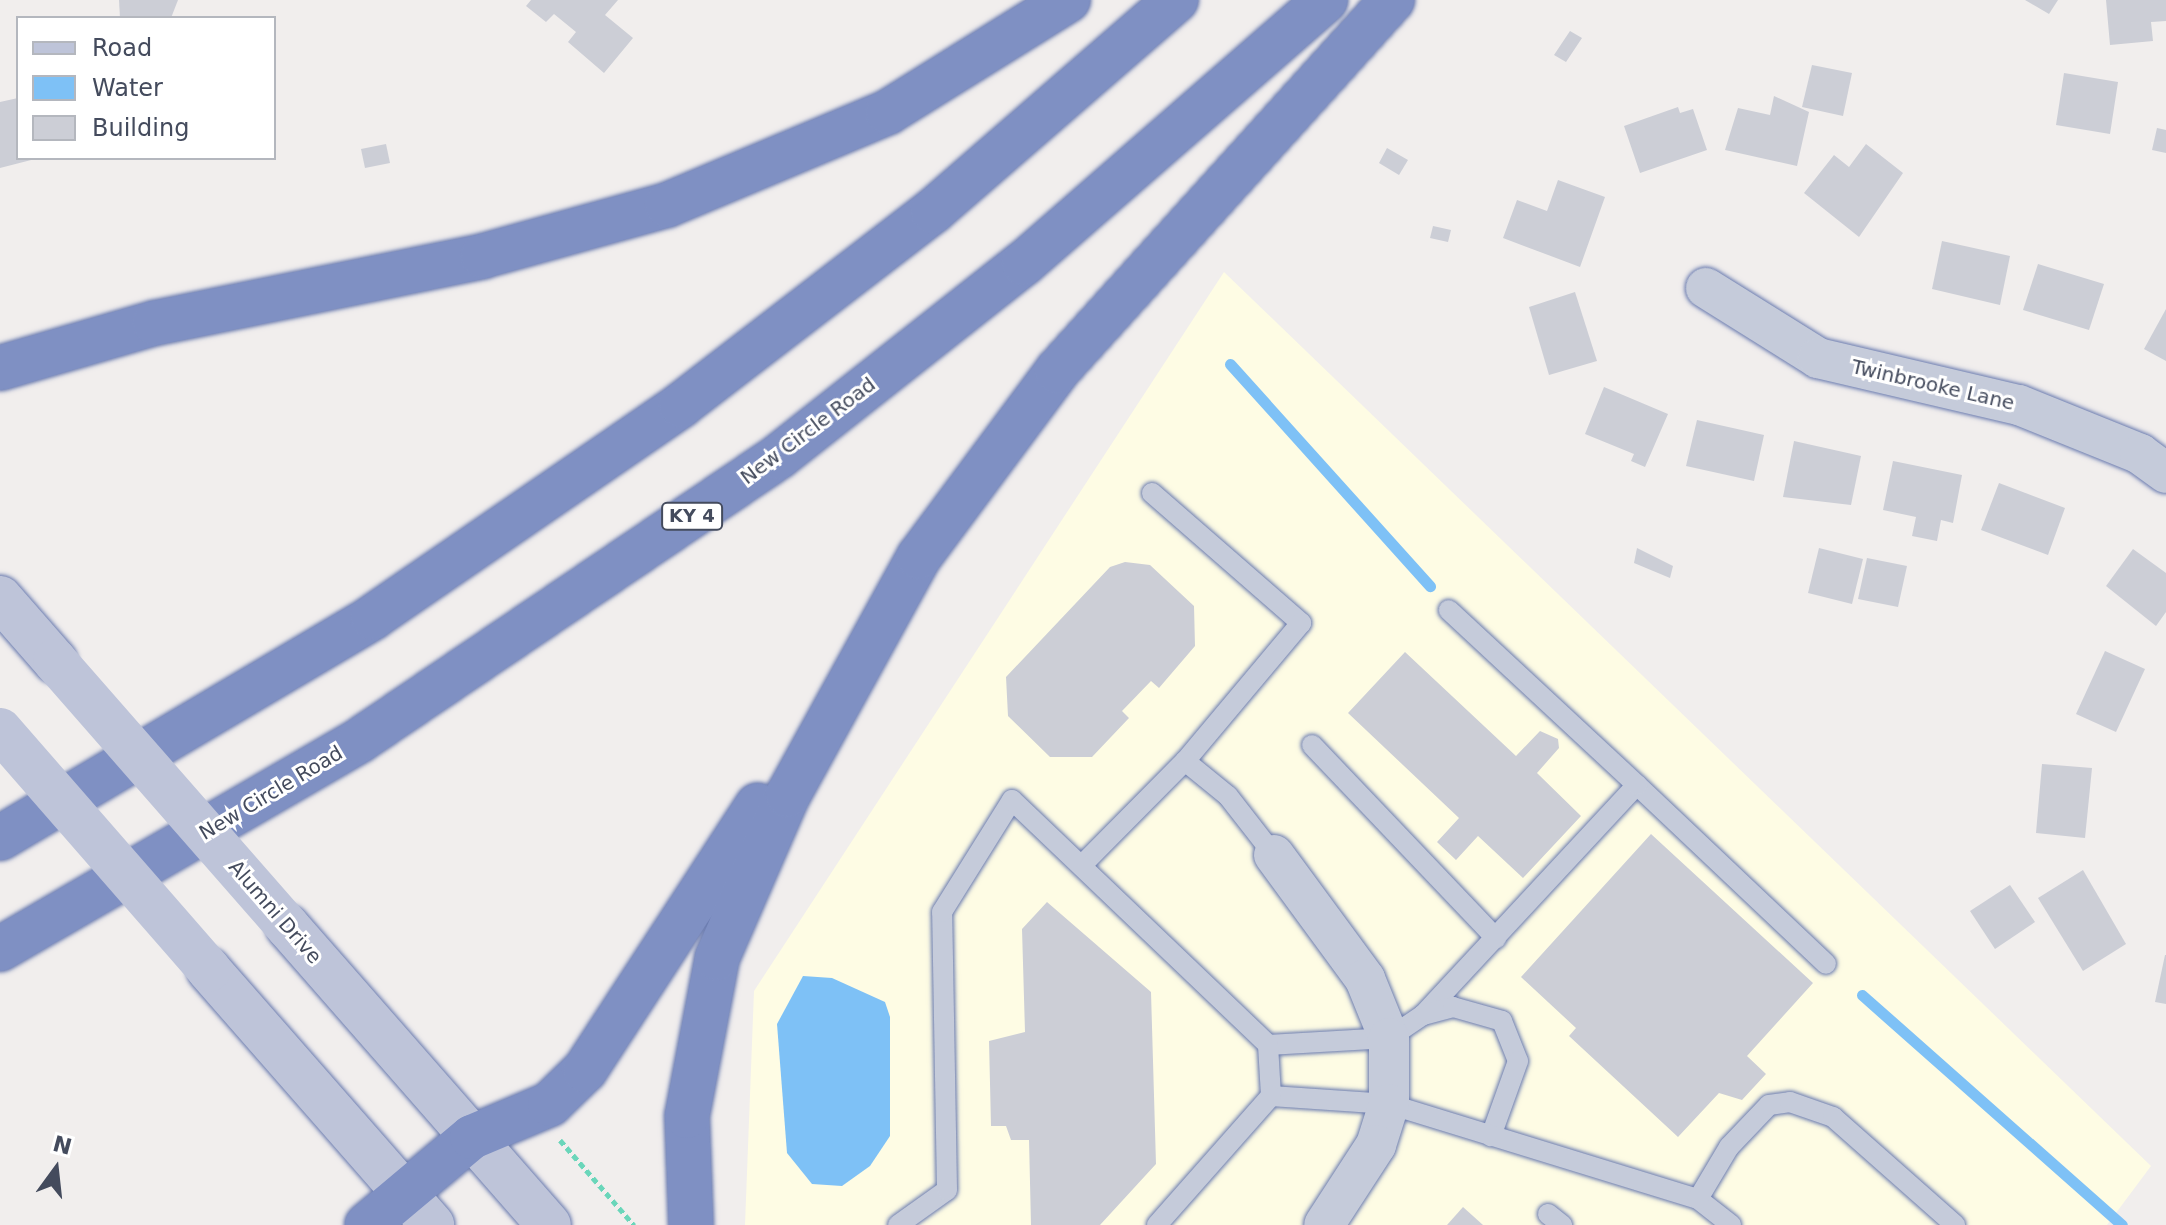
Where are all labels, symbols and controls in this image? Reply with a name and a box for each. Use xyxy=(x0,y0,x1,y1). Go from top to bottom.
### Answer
legend xyxy=(16,16,276,160)
text: Road xyxy=(92,34,152,62)
text: Water xyxy=(92,74,163,102)
text: Building xyxy=(92,114,189,142)
street label: Twinbrooke Lane xyxy=(1849,355,2017,415)
street label: New Circle Road xyxy=(736,372,880,490)
road number: KY 4 xyxy=(660,502,724,530)
street label: New Circle Road xyxy=(195,741,347,845)
street label: Alumni Drive xyxy=(224,855,326,969)
north arrow xyxy=(16,1129,96,1209)
text: N xyxy=(50,1131,74,1160)

